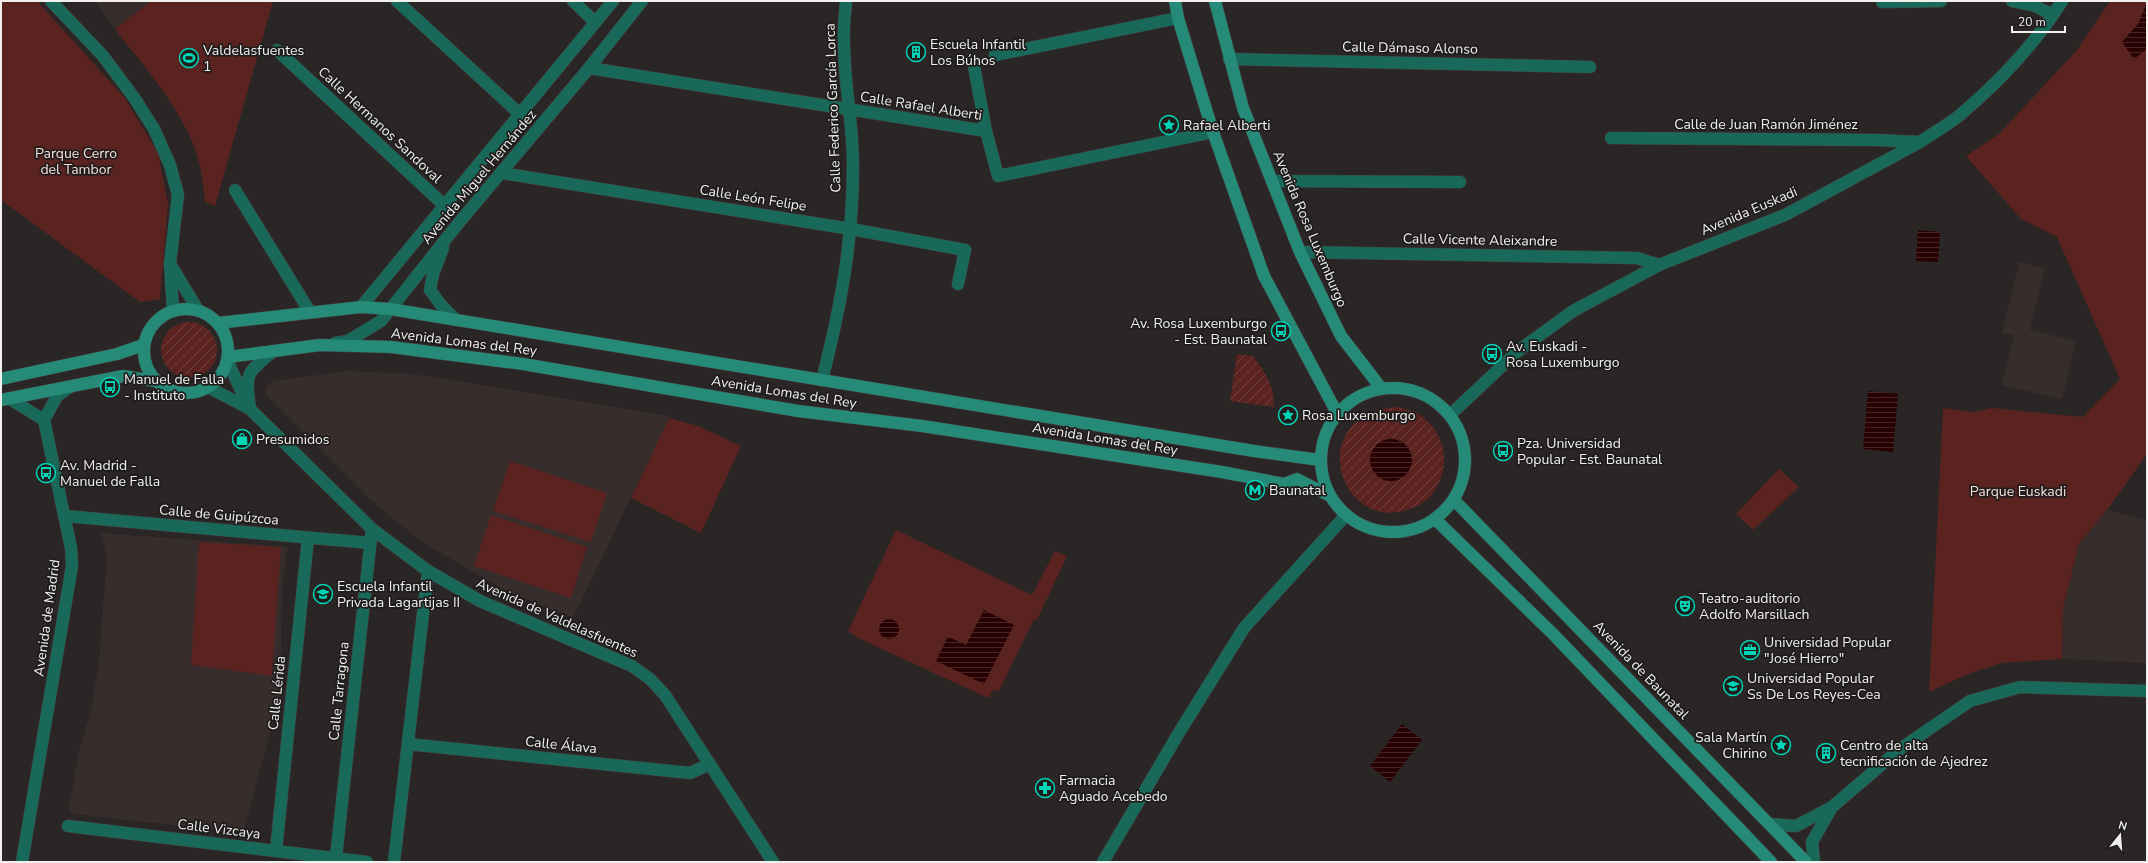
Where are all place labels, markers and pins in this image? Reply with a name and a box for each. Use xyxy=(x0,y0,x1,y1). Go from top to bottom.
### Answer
place label: Escuela Infantil Los Búhos xyxy=(930,35,1026,70)
place label: Valdelasfuentes 1 xyxy=(202,41,304,76)
building icon: Escuela Infantil Los Búhos xyxy=(905,41,927,63)
sports icon: Valdelasfuentes 1 xyxy=(178,47,200,69)
place icon: Rafael Alberti xyxy=(1158,114,1180,136)
place label: Rafael Alberti xyxy=(1183,116,1270,135)
place label: Av. Rosa Luxemburgo - Est. Baunatal xyxy=(1130,314,1268,349)
bus stop icon: Av. Rosa Luxemburgo - Est. Baunatal xyxy=(1270,320,1292,342)
place label: Av. Euskadi - Rosa Luxemburgo xyxy=(1506,337,1620,372)
bus stop icon: Av. Euskadi - Rosa Luxemburgo xyxy=(1481,343,1503,365)
place label: Manuel de Falla - Instituto xyxy=(124,370,224,405)
bus stop icon: Manuel de Falla - Instituto xyxy=(99,376,121,398)
place icon: Rosa Luxemburgo xyxy=(1277,404,1299,426)
place label: Rosa Luxemburgo xyxy=(1302,406,1416,425)
shop icon: Presumidos xyxy=(231,428,253,450)
place label: Presumidos xyxy=(256,430,330,449)
place label: Pza. Universidad Popular - Est. Baunatal xyxy=(1517,434,1663,469)
bus stop icon: Pza. Universidad Popular - Est. Baunatal xyxy=(1492,440,1514,462)
place label: Av. Madrid - Manuel de Falla xyxy=(60,456,160,491)
bus stop icon: Av. Madrid - Manuel de Falla xyxy=(35,462,57,484)
metro station icon: Baunatal xyxy=(1244,479,1266,501)
place label: Baunatal xyxy=(1269,481,1326,500)
place label: Escuela Infantil Privada Lagartijas II xyxy=(337,577,460,612)
school or university icon: Escuela Infantil Privada Lagartijas II xyxy=(312,583,334,605)
place label: Teatro-auditorio Adolfo Marsillach xyxy=(1699,589,1809,624)
theatre icon: Teatro-auditorio Adolfo Marsillach xyxy=(1674,595,1696,617)
place label: Universidad Popular "José Hierro" xyxy=(1764,633,1891,668)
office icon: Universidad Popular "José Hierro" xyxy=(1739,639,1761,661)
place label: Universidad Popular Ss De Los Reyes-Cea xyxy=(1747,669,1881,704)
school or university icon: Universidad Popular Ss De Los Reyes-Cea xyxy=(1722,675,1744,697)
place label: Sala Martín Chirino xyxy=(1695,728,1767,763)
place icon: Sala Martín Chirino xyxy=(1770,734,1792,756)
place label: Centro de alta tecnificación de Ajedrez xyxy=(1840,736,1988,771)
building icon: Centro de alta tecnificación de Ajedrez xyxy=(1815,742,1837,764)
place label: Farmacia Aguado Acebedo xyxy=(1059,771,1168,806)
pharmacy icon: Farmacia Aguado Acebedo xyxy=(1034,777,1056,799)

